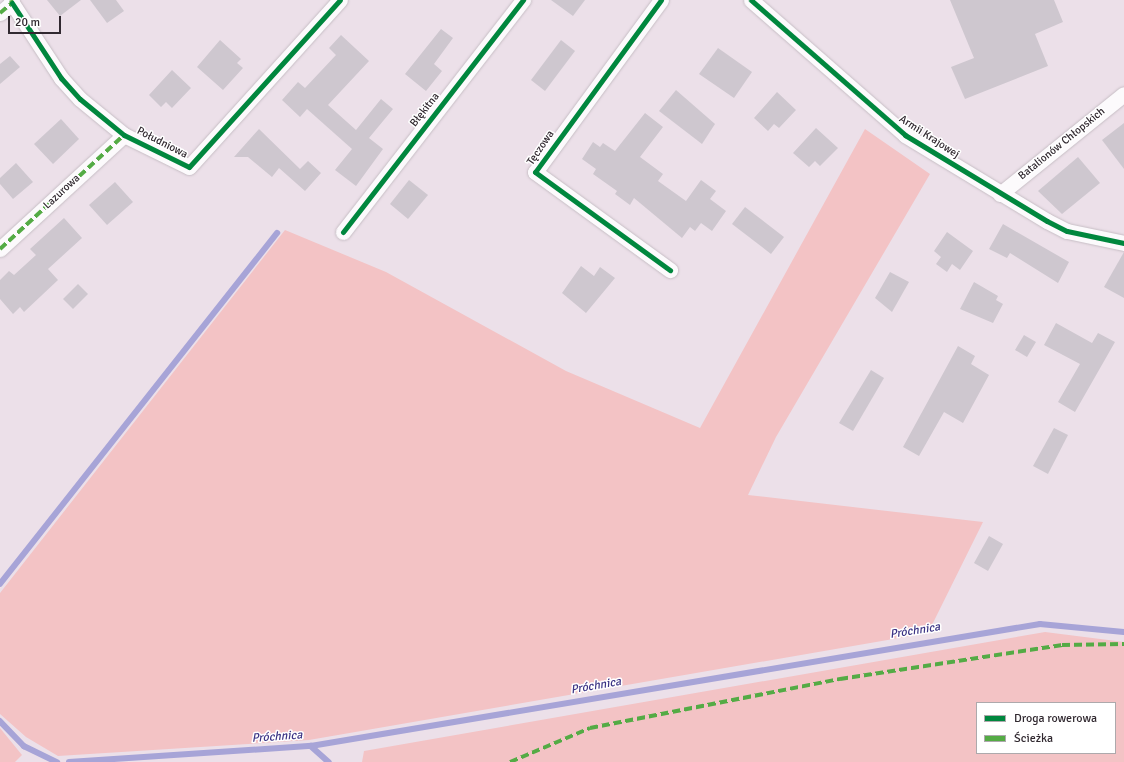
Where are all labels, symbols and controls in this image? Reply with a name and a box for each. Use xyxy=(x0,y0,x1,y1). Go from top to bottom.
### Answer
scale bar xyxy=(10,8,63,34)
text: 20 m xyxy=(15,15,40,30)
street label: Błękitna xyxy=(408,90,442,130)
street label: Batalionów Chłopskich xyxy=(1016,105,1108,183)
street label: Armii Krajowej xyxy=(896,113,962,161)
street label: Południowa xyxy=(134,125,190,161)
street label: Tęczowa xyxy=(525,128,557,168)
street label: Lazurowa xyxy=(41,172,83,212)
water label: Próchnica xyxy=(889,620,941,642)
water label: Próchnica xyxy=(570,675,622,697)
legend xyxy=(976,702,1116,754)
text: Droga rowerowa xyxy=(1014,711,1097,726)
water label: Próchnica xyxy=(251,728,303,746)
text: Ścieżka xyxy=(1014,731,1053,746)

